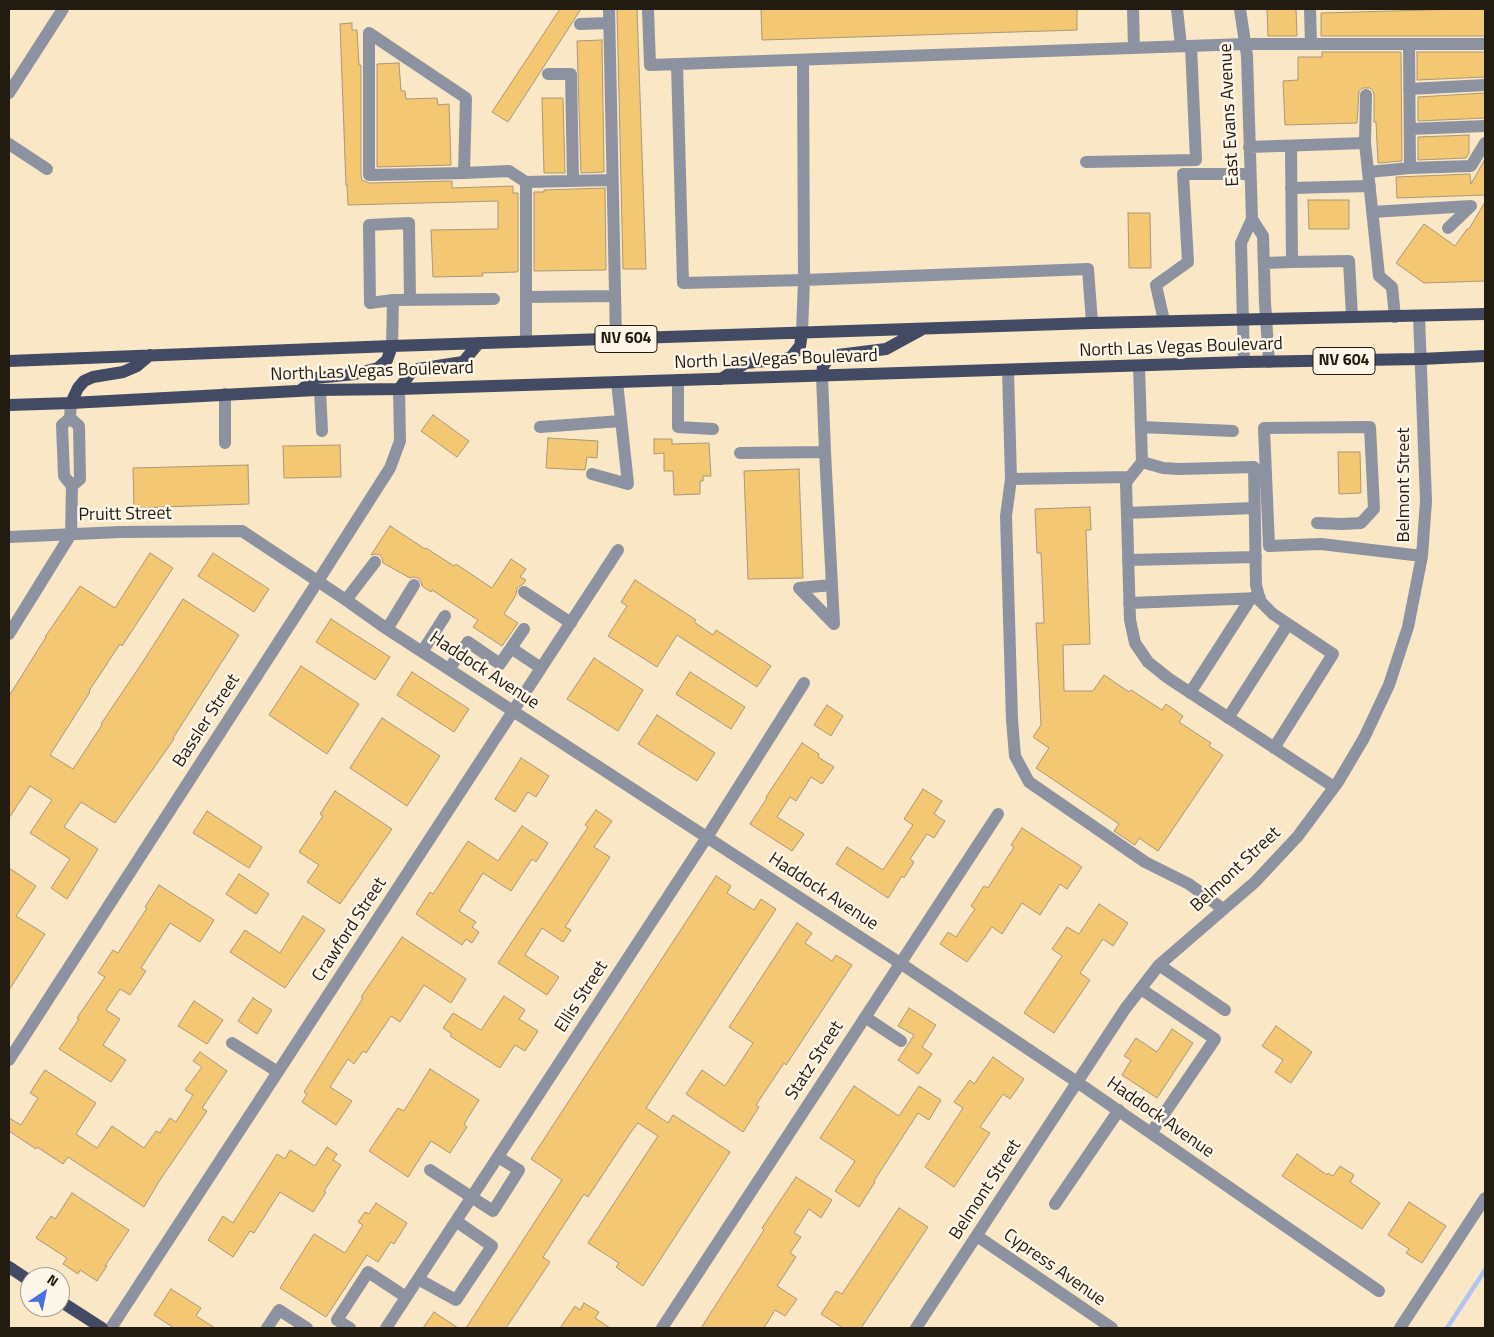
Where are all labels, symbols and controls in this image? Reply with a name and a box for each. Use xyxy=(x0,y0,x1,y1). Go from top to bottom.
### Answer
street label: East Evans Avenue xyxy=(1215,43,1245,187)
road number: NV 604 xyxy=(595,326,657,352)
street label: North Las Vegas Boulevard xyxy=(1079,334,1283,362)
street label: North Las Vegas Boulevard xyxy=(674,346,878,374)
road number: NV 604 xyxy=(1313,348,1375,374)
street label: North Las Vegas Boulevard xyxy=(270,358,474,386)
street label: Belmont Street xyxy=(1394,427,1416,543)
street label: Pruitt Street xyxy=(78,503,172,527)
street label: Haddock Avenue xyxy=(425,628,543,714)
street label: Bassler Street xyxy=(169,670,245,772)
street label: Belmont Street xyxy=(1187,823,1285,917)
street label: Haddock Avenue xyxy=(764,849,882,935)
street label: Crawford Street xyxy=(308,874,392,986)
street label: Ellis Street xyxy=(551,957,613,1037)
street label: Statz Street xyxy=(781,1017,849,1105)
street label: Haddock Avenue xyxy=(1102,1073,1218,1163)
street label: Belmont Street xyxy=(946,1136,1026,1244)
street label: Cypress Avenue xyxy=(999,1225,1109,1311)
north arrow xyxy=(20,1267,70,1317)
text: N xyxy=(43,1269,63,1291)

